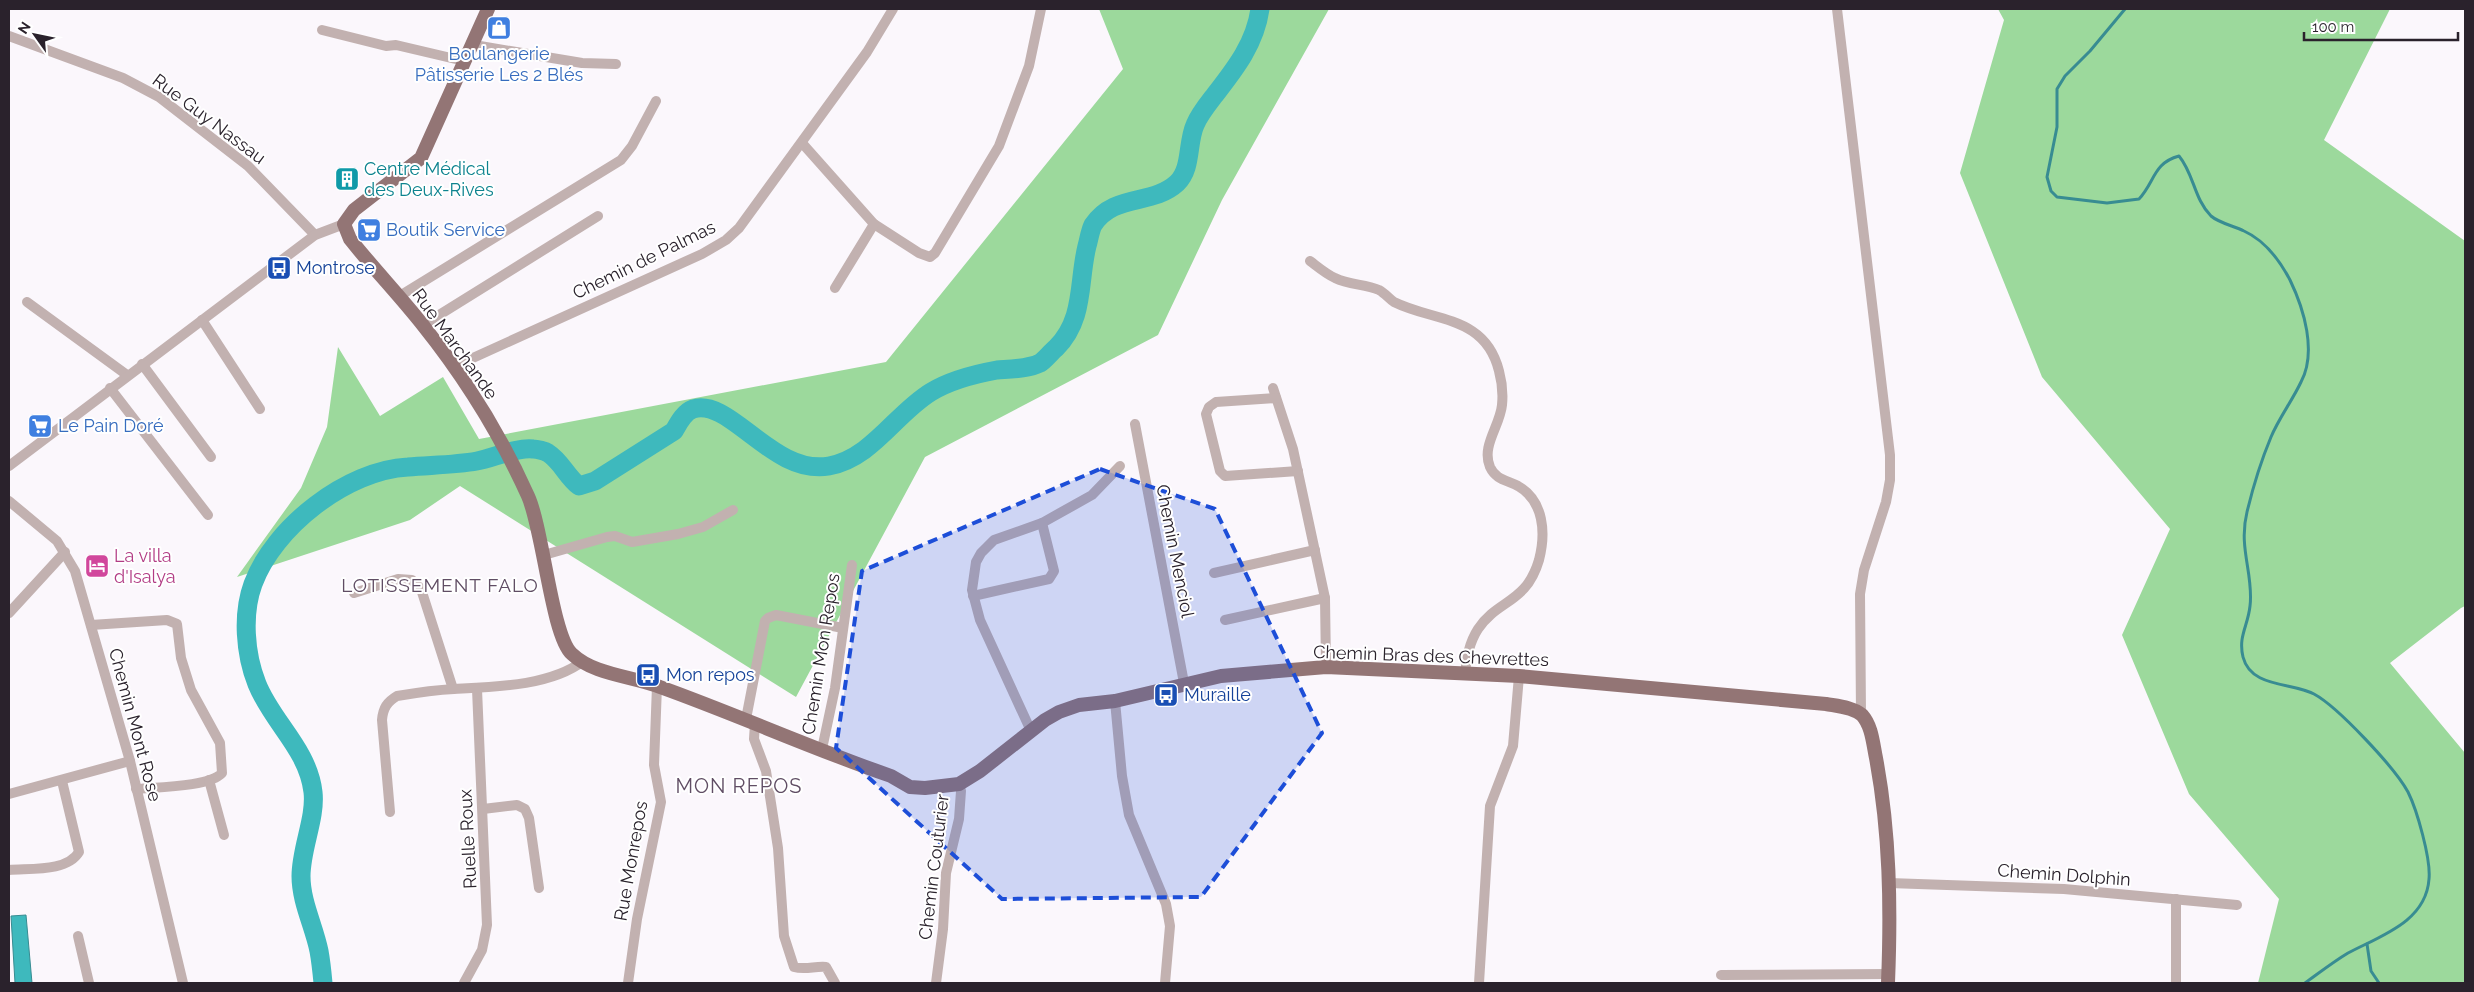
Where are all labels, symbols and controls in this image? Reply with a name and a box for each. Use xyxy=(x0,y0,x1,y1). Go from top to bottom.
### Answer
north arrow xyxy=(10,10,60,60)
scale bar xyxy=(2304,10,2458,42)
shop icon: Boulangerie Pâtisserie Les 2 Blés xyxy=(486,15,512,41)
text: 100 m xyxy=(2312,18,2354,36)
text: N xyxy=(14,19,34,37)
place label: Boulangerie Pâtisserie Les 2 Blés xyxy=(415,43,583,85)
street label: Rue Guy Nassau xyxy=(149,69,270,168)
place label: Centre Médical des Deux-Rives xyxy=(364,158,494,200)
building icon: Centre Médical des Deux-Rives xyxy=(334,166,360,192)
street label: Chemin de Palmas xyxy=(569,216,719,303)
supermarket icon: Boutik Service xyxy=(356,217,382,243)
place label: Boutik Service xyxy=(386,219,506,240)
bus stop icon: Montrose xyxy=(266,255,292,281)
place label: Montrose xyxy=(296,257,375,278)
street label: Rue Marchande xyxy=(408,284,503,403)
supermarket icon: Le Pain Doré xyxy=(27,413,53,439)
place label: Le Pain Doré xyxy=(58,415,164,436)
street label: Chemin Menciol xyxy=(1152,483,1199,619)
place label: La villa d'Isalya xyxy=(114,545,176,587)
hotel icon: La villa d'Isalya xyxy=(84,553,110,579)
street label: Chemin Mon Repos xyxy=(797,572,844,736)
district label: LOTISSEMENT FALO xyxy=(341,574,539,596)
street label: Chemin Bras des Chevrettes xyxy=(1313,641,1550,670)
street label: Chemin Mont Rose xyxy=(105,646,166,804)
bus stop icon: Mon repos xyxy=(635,662,661,688)
place label: Mon repos xyxy=(666,664,755,685)
bus stop icon: Muraille xyxy=(1153,682,1179,708)
place label: Muraille xyxy=(1184,684,1251,705)
district label: MON REPOS xyxy=(676,774,802,798)
street label: Ruelle Roux xyxy=(454,789,481,889)
street label: Chemin Couturier xyxy=(914,792,953,941)
street label: Rue Monrepos xyxy=(610,799,651,923)
street label: Chemin Dolphin xyxy=(1997,859,2131,890)

